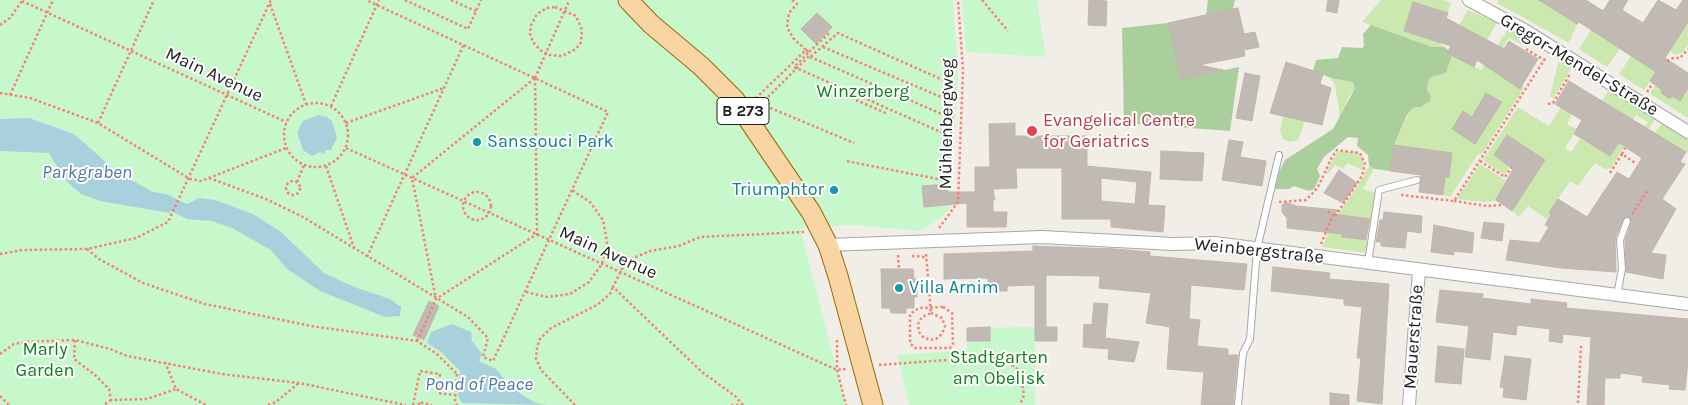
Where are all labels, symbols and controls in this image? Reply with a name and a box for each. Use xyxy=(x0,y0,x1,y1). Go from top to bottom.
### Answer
street label: Gregor-Mendel-Straße xyxy=(1496,9,1662,121)
street label: Main Avenue xyxy=(162,43,266,107)
street label: Mühlenbergweg xyxy=(935,58,959,190)
park label: Winzerberg xyxy=(817,81,909,103)
road number: B 273 xyxy=(717,98,769,124)
place label: Evangelical Centre for Geriatrics xyxy=(1043,110,1195,152)
marker: Evangelical Centre for Geriatrics xyxy=(1025,124,1039,138)
place label: Sanssouci Park xyxy=(487,131,614,153)
marker: Sanssouci Park xyxy=(471,136,483,148)
water label: Parkgraben xyxy=(42,162,132,184)
place label: Triumphtor xyxy=(732,179,824,201)
marker: Triumphtor xyxy=(828,184,840,196)
street label: Main Avenue xyxy=(556,222,660,284)
street label: Weinbergstraße xyxy=(1193,233,1325,269)
place label: Villa Arnim xyxy=(909,277,999,299)
marker: Villa Arnim xyxy=(893,282,905,294)
street label: Mauerstraße xyxy=(1400,284,1428,390)
park label: Marly Garden xyxy=(16,339,74,382)
park label: Stadtgarten am Obelisk xyxy=(950,347,1048,389)
water label: Pond of Peace xyxy=(425,374,533,396)

